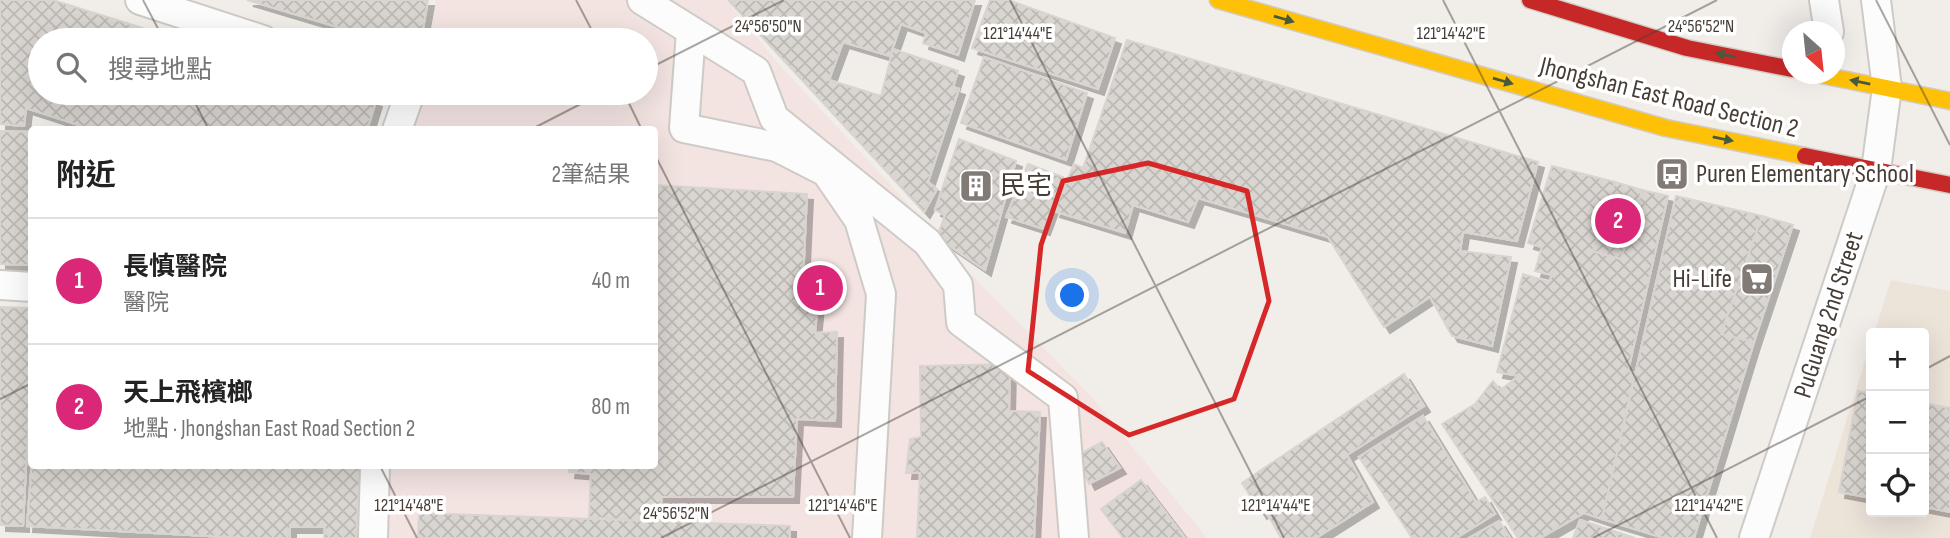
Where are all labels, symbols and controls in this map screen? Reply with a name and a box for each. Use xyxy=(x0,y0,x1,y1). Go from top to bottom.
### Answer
one-way arrow xyxy=(1274,14,1295,24)
text: 24°56'50"N xyxy=(734,16,802,37)
text: 24°56'52"N xyxy=(1668,16,1734,37)
north arrow xyxy=(1782,21,1845,84)
text: 121°14'44"E xyxy=(983,23,1053,44)
text: 121°14'42"E xyxy=(1416,23,1486,44)
search box xyxy=(28,28,658,105)
icon: search xyxy=(52,48,90,86)
one-way arrow xyxy=(1715,50,1737,61)
street label: Jhongshan East Road Section 2 xyxy=(1536,51,1801,145)
text: 搜尋地點 xyxy=(108,55,212,86)
one-way arrow xyxy=(1492,76,1514,87)
one-way arrow xyxy=(1849,77,1871,88)
one-way arrow xyxy=(1712,134,1734,145)
bus stop icon: Puren Elementary School xyxy=(1653,155,1691,193)
text: 附近 xyxy=(56,158,116,194)
place label: Puren Elementary School xyxy=(1696,159,1914,190)
text: 2筆結果 xyxy=(552,161,630,189)
building icon: 民宅 xyxy=(957,167,995,205)
place label: 民宅 xyxy=(1000,171,1052,202)
pin: 2 xyxy=(1595,195,1641,247)
street label: PuGuang 2nd Street xyxy=(1788,228,1870,402)
text: 長慎醫院 xyxy=(123,252,227,283)
supermarket icon: Hi-Life xyxy=(1738,260,1776,298)
pin: 1 xyxy=(797,262,843,314)
place label: Hi-Life xyxy=(1673,264,1732,295)
text: 1 xyxy=(74,267,84,295)
text: 40 m xyxy=(592,267,630,295)
your location xyxy=(1055,278,1089,312)
text: 醫院 xyxy=(123,289,169,317)
map controls xyxy=(1866,328,1929,517)
button: + xyxy=(1866,328,1929,391)
text: 天上飛檳榔 xyxy=(123,378,253,409)
button: − xyxy=(1866,391,1929,454)
text: 2 xyxy=(74,393,84,421)
text: 80 m xyxy=(591,393,630,421)
text: 地點 · Jhongshan East Road Section 2 xyxy=(123,415,415,443)
button: locate xyxy=(1866,454,1929,517)
text: 121°14'48"E xyxy=(374,495,444,516)
text: 121°14'46"E xyxy=(808,495,878,516)
text: 121°14'44"E xyxy=(1241,495,1311,516)
text: 121°14'42"E xyxy=(1674,495,1744,516)
text: 24°56'52"N xyxy=(643,503,709,524)

